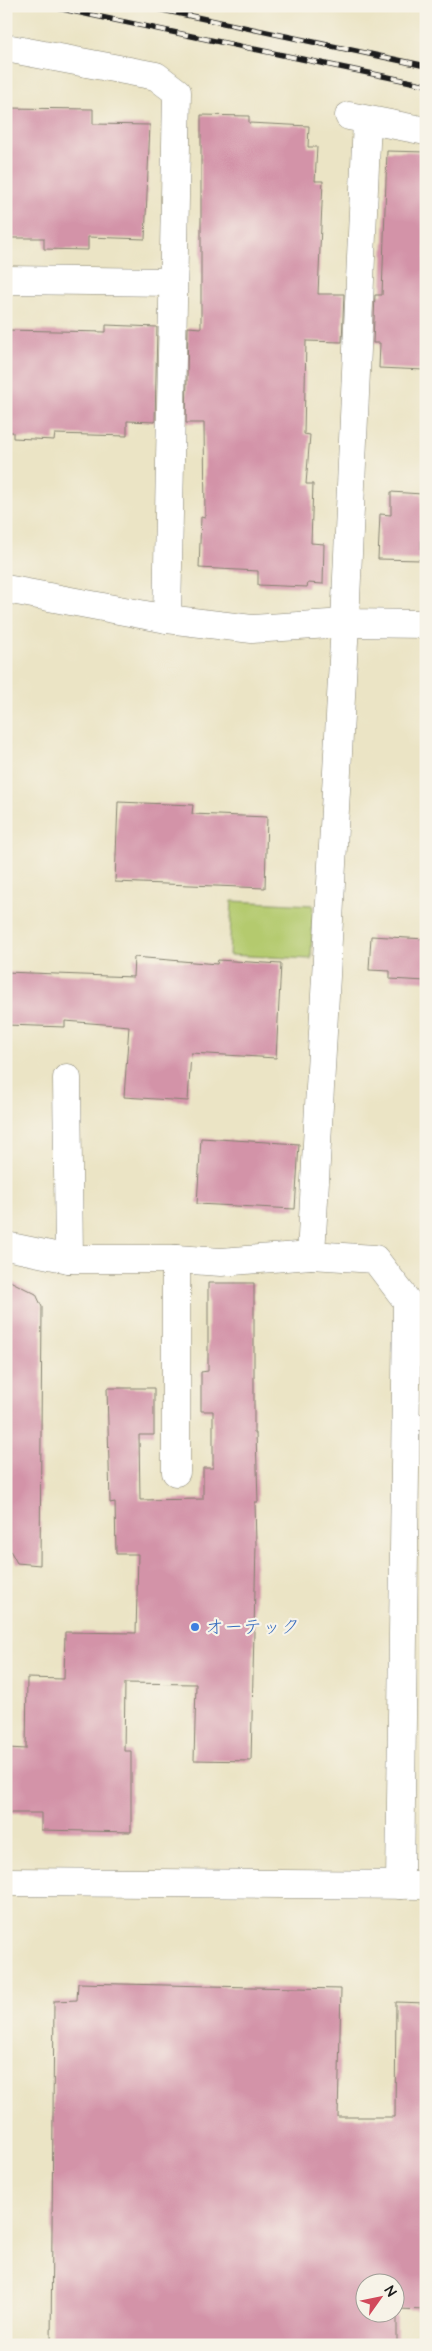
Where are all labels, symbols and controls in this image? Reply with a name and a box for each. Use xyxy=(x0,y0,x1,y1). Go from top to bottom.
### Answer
place label: オーテック xyxy=(205,1614,300,1641)
marker: オーテック xyxy=(189,1621,201,1633)
north arrow xyxy=(354,2274,404,2324)
text: N xyxy=(379,2282,401,2301)

